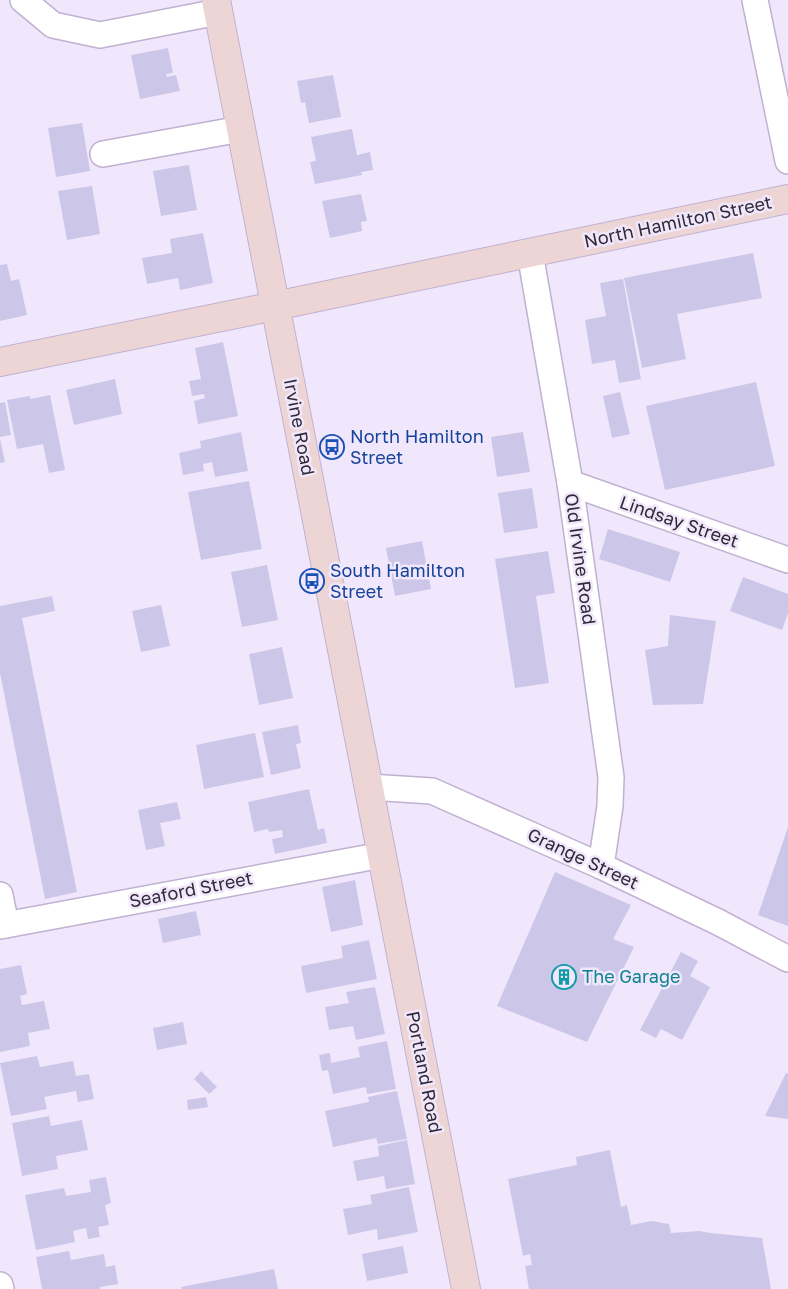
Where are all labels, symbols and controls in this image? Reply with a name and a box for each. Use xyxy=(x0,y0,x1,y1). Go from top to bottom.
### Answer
street label: North Hamilton Street xyxy=(582,190,774,252)
street label: Irvine Road xyxy=(280,376,320,477)
place label: North Hamilton Street xyxy=(350,425,484,468)
bus stop icon: North Hamilton Street xyxy=(319,434,345,460)
street label: Lindsay Street xyxy=(617,490,742,552)
street label: Old Irvine Road xyxy=(561,492,601,626)
place label: South Hamilton Street xyxy=(330,559,465,602)
bus stop icon: South Hamilton Street xyxy=(299,568,325,594)
street label: Grange Street xyxy=(524,823,642,893)
street label: Seaford Street xyxy=(127,866,254,912)
building icon: The Garage xyxy=(551,964,577,990)
place label: The Garage xyxy=(582,965,681,987)
street label: Portland Road xyxy=(402,1009,448,1135)

